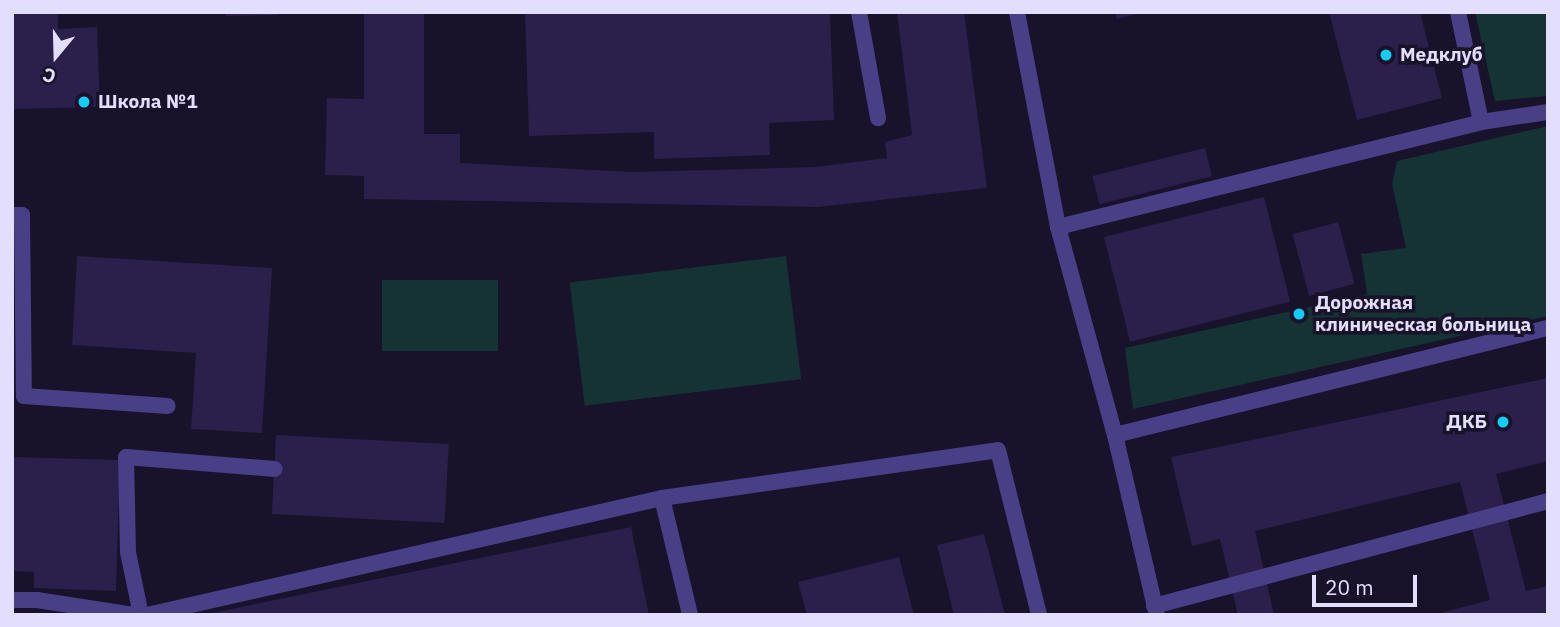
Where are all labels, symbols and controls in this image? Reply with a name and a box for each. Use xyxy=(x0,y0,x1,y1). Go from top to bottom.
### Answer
north arrow xyxy=(21,21,91,91)
place label: Медклуб xyxy=(1400,44,1482,66)
marker: Медклуб xyxy=(1378,47,1394,63)
text: С xyxy=(39,62,59,89)
place label: Школа №1 xyxy=(98,91,198,113)
marker: Школа №1 xyxy=(76,94,92,110)
place label: Дорожная клиническая больница xyxy=(1315,292,1531,336)
marker: Дорожная клиническая больница xyxy=(1289,304,1309,324)
place label: ДКБ xyxy=(1446,411,1487,433)
marker: ДКБ xyxy=(1493,412,1513,432)
scale bar xyxy=(1315,560,1420,604)
text: 20 m xyxy=(1325,573,1374,601)

